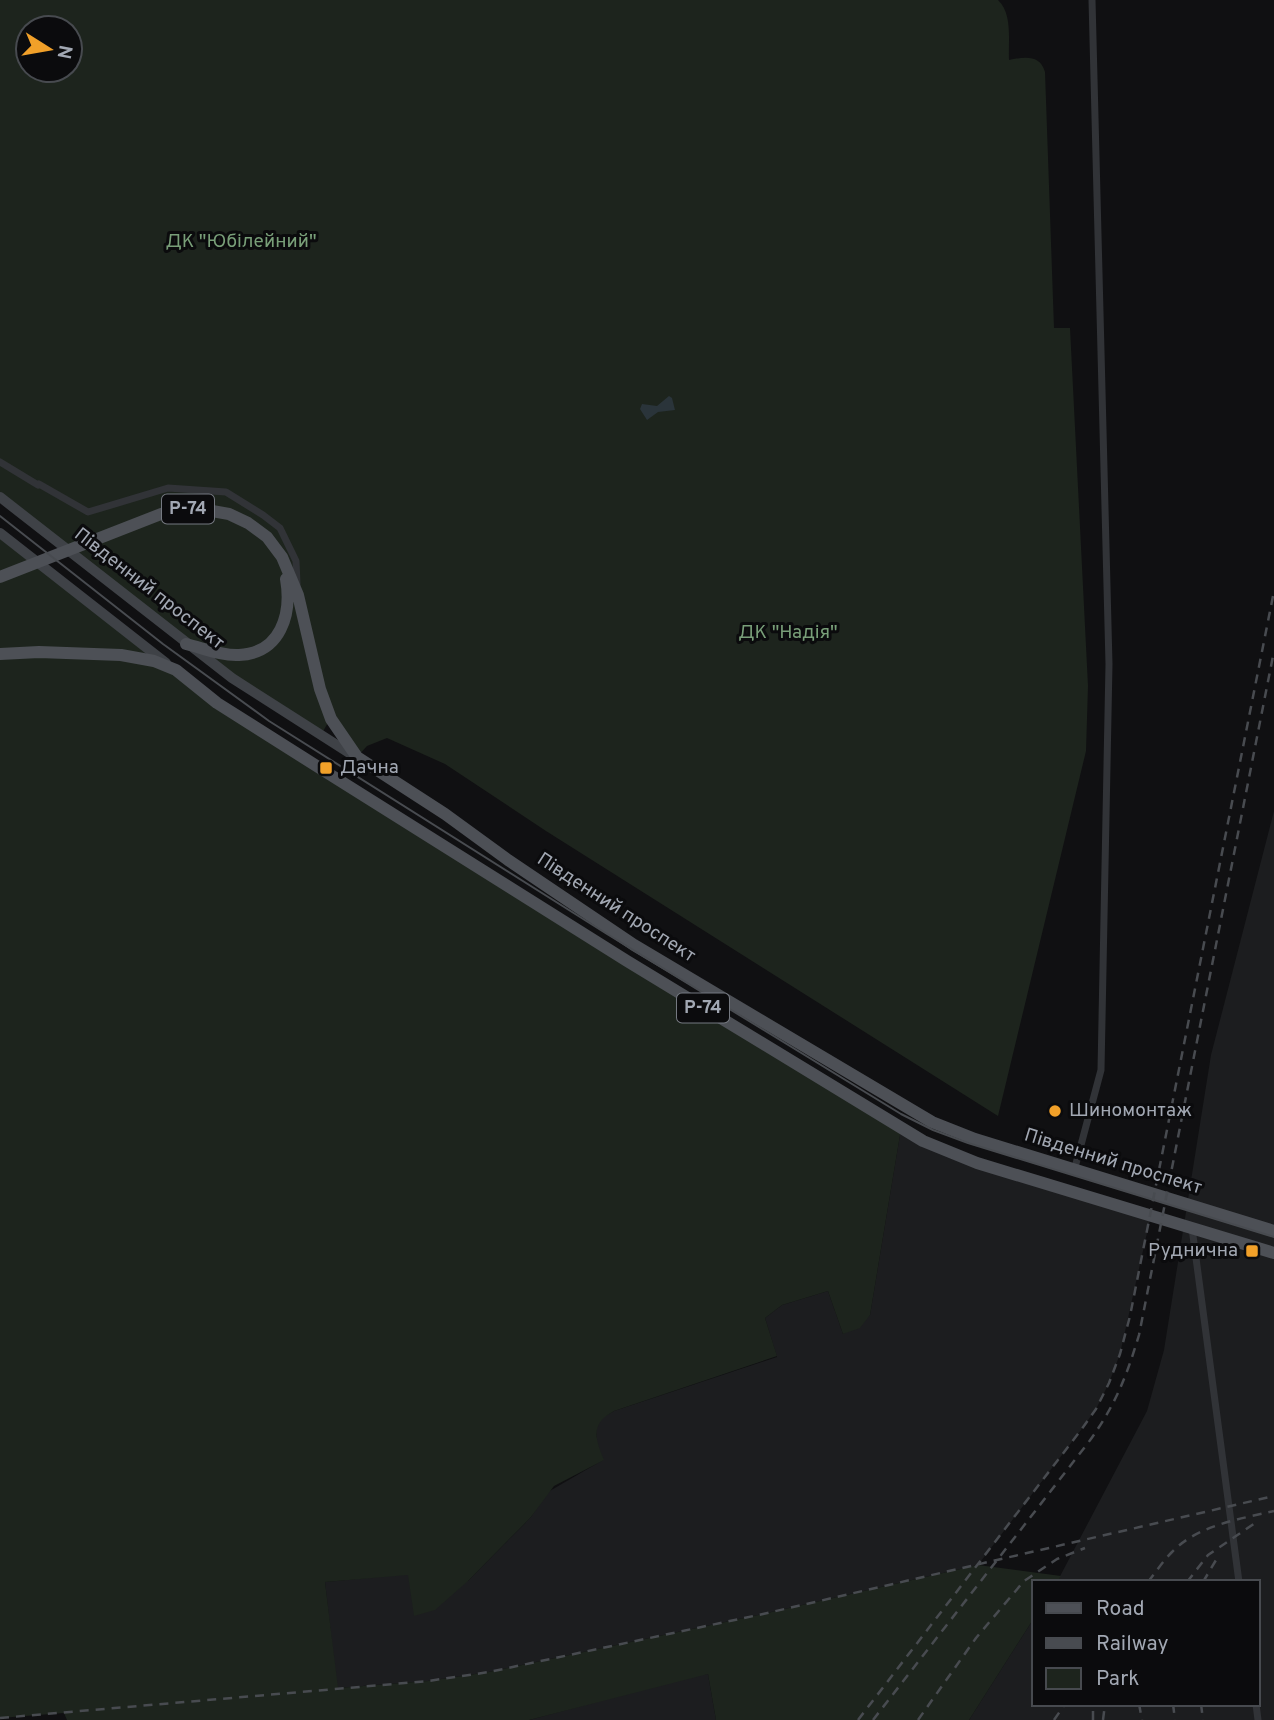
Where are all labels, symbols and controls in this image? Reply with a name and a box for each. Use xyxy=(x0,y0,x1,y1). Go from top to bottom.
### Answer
north arrow xyxy=(14,14,84,84)
text: N xyxy=(51,43,77,61)
park label: ДК "Юбілейний" xyxy=(165,230,317,254)
road number: Р-74 xyxy=(162,494,214,524)
street label: Південний проспект xyxy=(69,523,229,655)
park label: ДК "Надія" xyxy=(738,621,838,645)
place label: Дачна xyxy=(340,756,399,780)
marker: Дачна xyxy=(318,760,334,776)
street label: Південний проспект xyxy=(532,848,700,968)
road number: Р-74 xyxy=(677,993,729,1023)
place label: Шиномонтаж xyxy=(1069,1099,1192,1123)
marker: Шиномонтаж xyxy=(1047,1103,1063,1119)
street label: Південний проспект xyxy=(1021,1124,1205,1201)
place label: Руднична xyxy=(1148,1239,1238,1263)
marker: Руднична xyxy=(1244,1243,1260,1259)
legend xyxy=(1032,1580,1260,1706)
text: Road xyxy=(1096,1596,1145,1623)
text: Railway xyxy=(1096,1631,1169,1658)
text: Park xyxy=(1096,1666,1139,1693)

